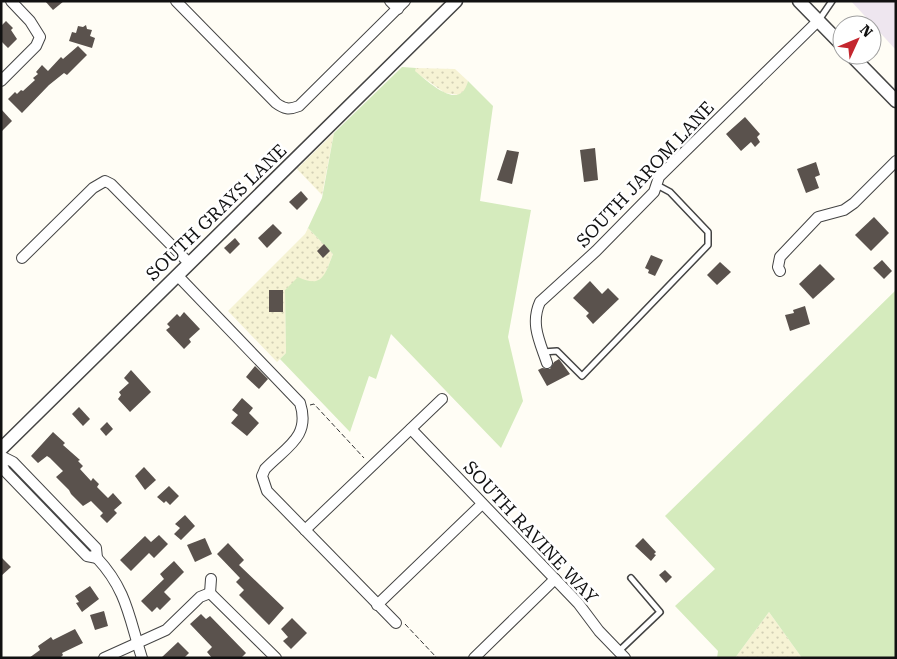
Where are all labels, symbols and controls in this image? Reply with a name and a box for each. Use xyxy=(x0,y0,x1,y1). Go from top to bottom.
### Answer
north arrow xyxy=(832,15,882,65)
text: N xyxy=(857,22,876,41)
street label: SOUTH JAROM LANE xyxy=(572,97,718,251)
street label: SOUTH GRAYS LANE xyxy=(141,139,291,285)
street label: SOUTH RAVINE WAY xyxy=(460,457,603,608)

